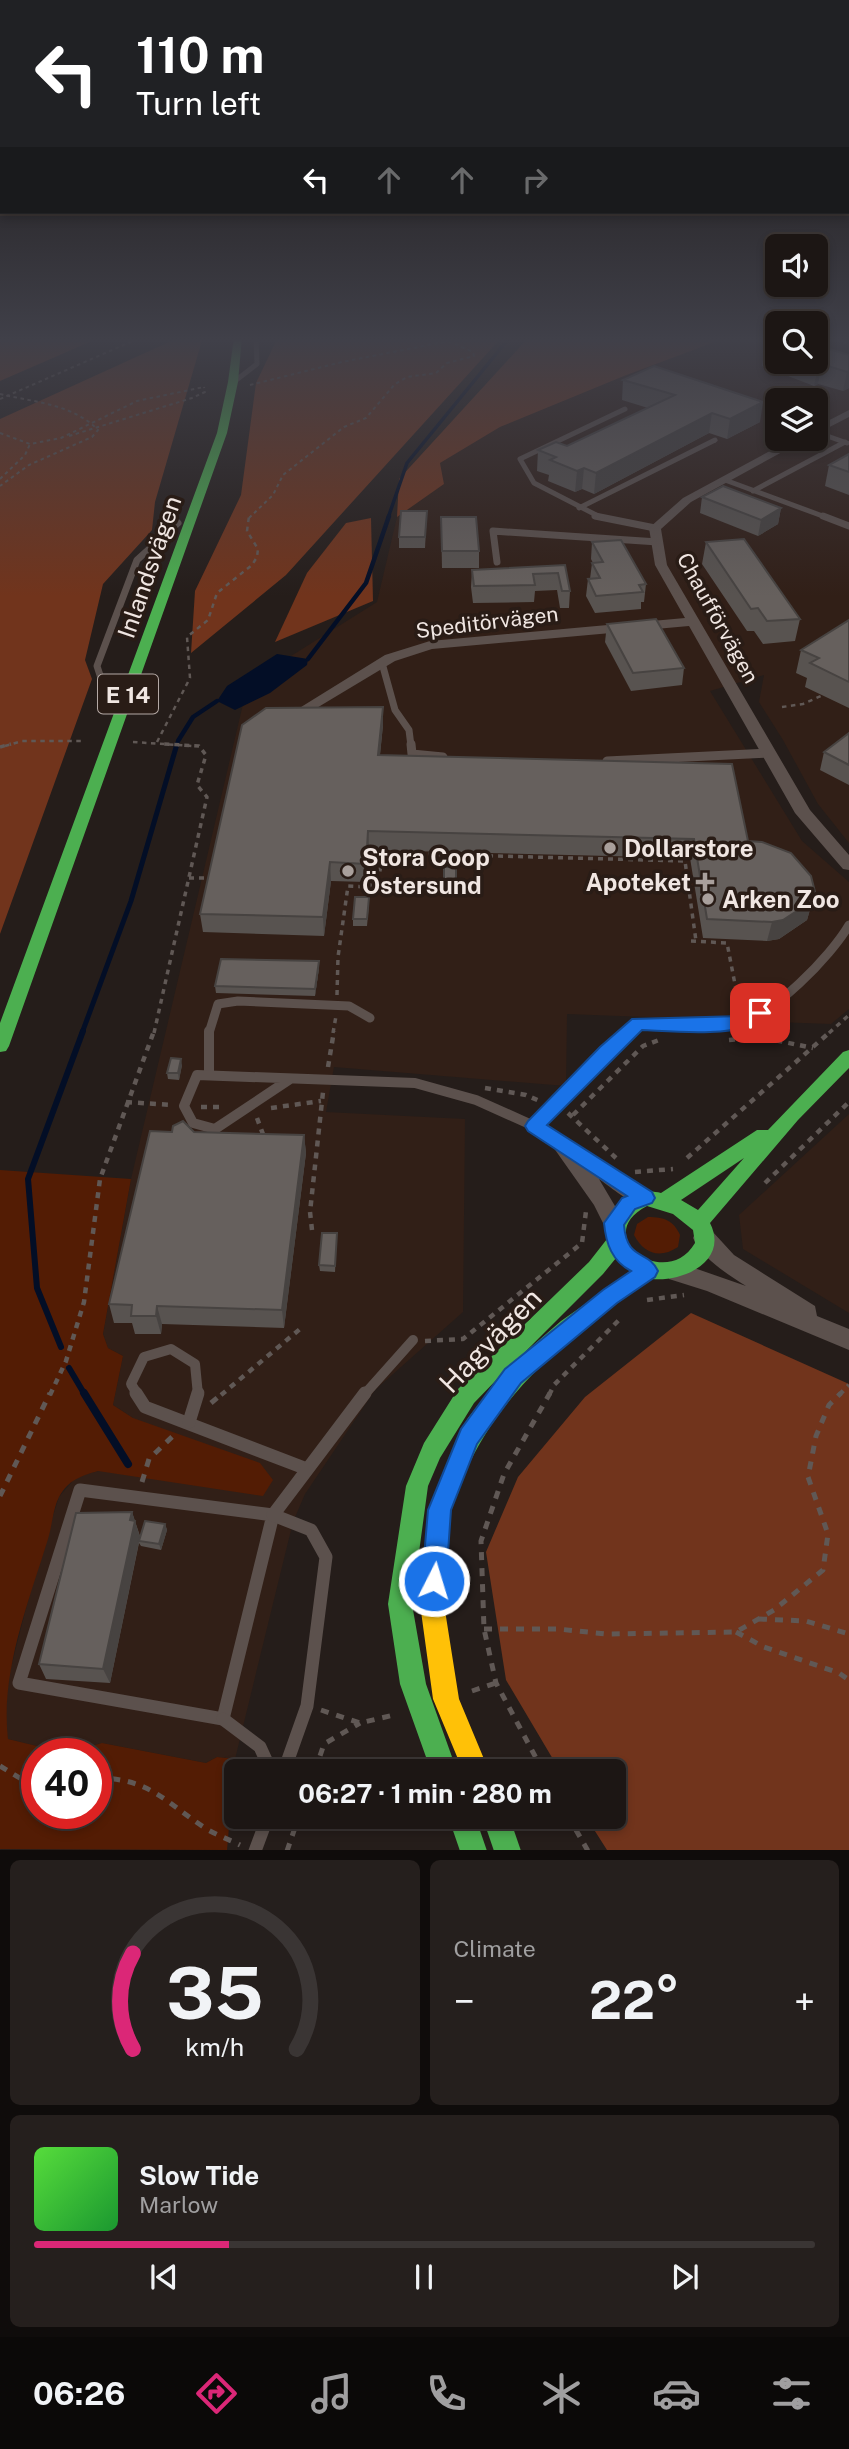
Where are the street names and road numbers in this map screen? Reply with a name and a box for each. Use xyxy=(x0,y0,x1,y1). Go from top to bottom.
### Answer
street label: Inlandsvägen xyxy=(112,492,186,642)
street label: Chaufförvägen xyxy=(672,548,764,688)
street label: Speditörvägen xyxy=(414,601,560,643)
road number: E 14 xyxy=(98,674,158,714)
street label: Hagvägen xyxy=(432,1281,548,1399)

